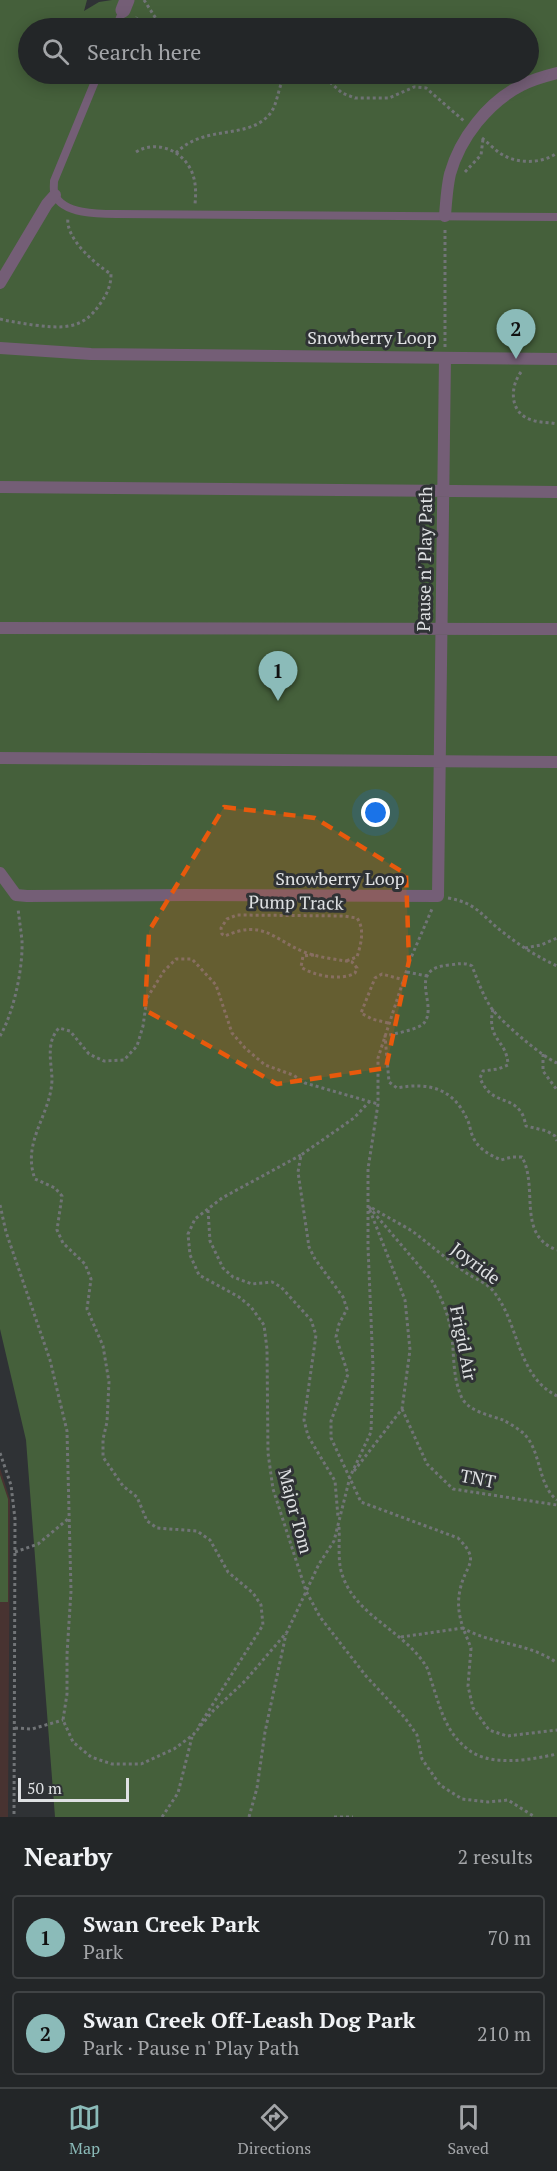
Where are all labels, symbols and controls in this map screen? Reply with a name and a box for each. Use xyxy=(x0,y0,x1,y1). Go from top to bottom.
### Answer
search box xyxy=(18,18,539,84)
icon: search xyxy=(39,35,72,68)
text: Search here xyxy=(87,37,201,66)
pin: 2 xyxy=(496,310,536,359)
street label: Snowberry Loop xyxy=(307,325,437,349)
street label: Pause n' Play Path xyxy=(411,486,437,632)
pin: 1 xyxy=(258,652,298,701)
your location xyxy=(361,798,390,827)
street label: Snowberry Loop xyxy=(275,866,405,890)
street label: Pump Track xyxy=(248,889,345,915)
street label: Joyride xyxy=(446,1236,506,1290)
street label: Frigid Air xyxy=(445,1304,483,1383)
street label: TNT xyxy=(458,1463,498,1493)
street label: Major Tom xyxy=(273,1466,319,1556)
scale bar xyxy=(18,1775,129,1802)
text: 50 m xyxy=(27,1777,62,1799)
text: Nearby xyxy=(24,1839,112,1873)
text: 2 results xyxy=(458,1843,533,1870)
text: Swan Creek Park xyxy=(83,1909,260,1938)
text: 1 xyxy=(40,1924,51,1951)
text: 70 m xyxy=(488,1924,531,1951)
text: Park xyxy=(83,1938,123,1965)
text: Swan Creek Off-Leash Dog Park xyxy=(83,2005,415,2034)
text: 2 xyxy=(40,2020,51,2047)
text: 210 m xyxy=(477,2020,531,2047)
text: Park · Pause n' Play Path xyxy=(83,2034,299,2061)
tab: Map xyxy=(68,2101,101,2159)
tab: Directions xyxy=(237,2101,311,2159)
tab: Saved xyxy=(447,2101,489,2159)

